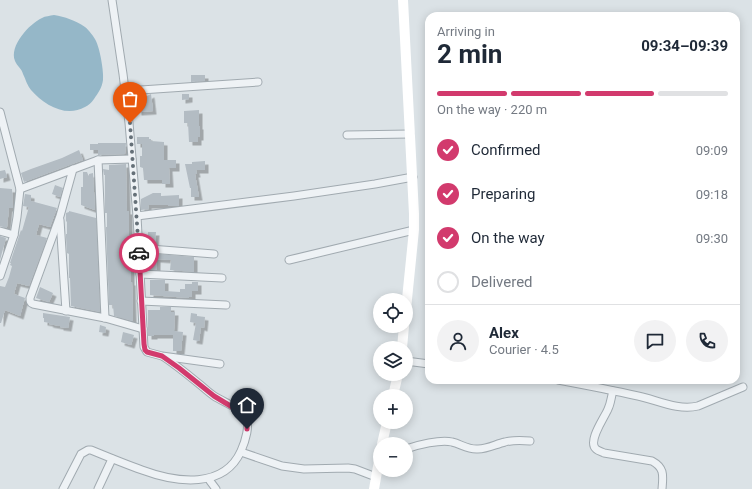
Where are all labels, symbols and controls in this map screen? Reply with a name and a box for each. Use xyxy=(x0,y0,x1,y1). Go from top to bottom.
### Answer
text: Arriving in xyxy=(437,24,495,39)
text: 09:34–09:39 xyxy=(641,37,728,55)
text: 2 min xyxy=(437,39,502,69)
pin xyxy=(113,82,147,123)
icon: bag xyxy=(119,88,141,110)
text: On the way · 220 m xyxy=(437,102,547,117)
icon: check xyxy=(437,139,459,161)
text: Confirmed xyxy=(471,141,541,159)
text: 09:09 xyxy=(696,143,728,158)
icon: check xyxy=(437,183,459,205)
text: Preparing xyxy=(471,185,535,203)
text: 09:18 xyxy=(696,187,728,202)
icon: check xyxy=(437,227,459,249)
text: On the way xyxy=(471,229,545,247)
text: 09:30 xyxy=(696,231,728,246)
courier xyxy=(119,233,159,273)
icon: car xyxy=(128,242,150,264)
text: Delivered xyxy=(471,273,533,291)
map controls xyxy=(373,293,413,477)
button: locate xyxy=(373,293,413,333)
button: person xyxy=(437,320,479,362)
button: chat xyxy=(634,320,676,362)
button: phone xyxy=(686,320,728,362)
text: Alex xyxy=(489,324,519,342)
button: layers xyxy=(373,341,413,381)
text: Courier · 4.5 xyxy=(489,342,559,357)
pin xyxy=(230,388,264,429)
button: + xyxy=(373,389,413,429)
icon: home xyxy=(236,394,258,416)
button: − xyxy=(373,437,413,477)

